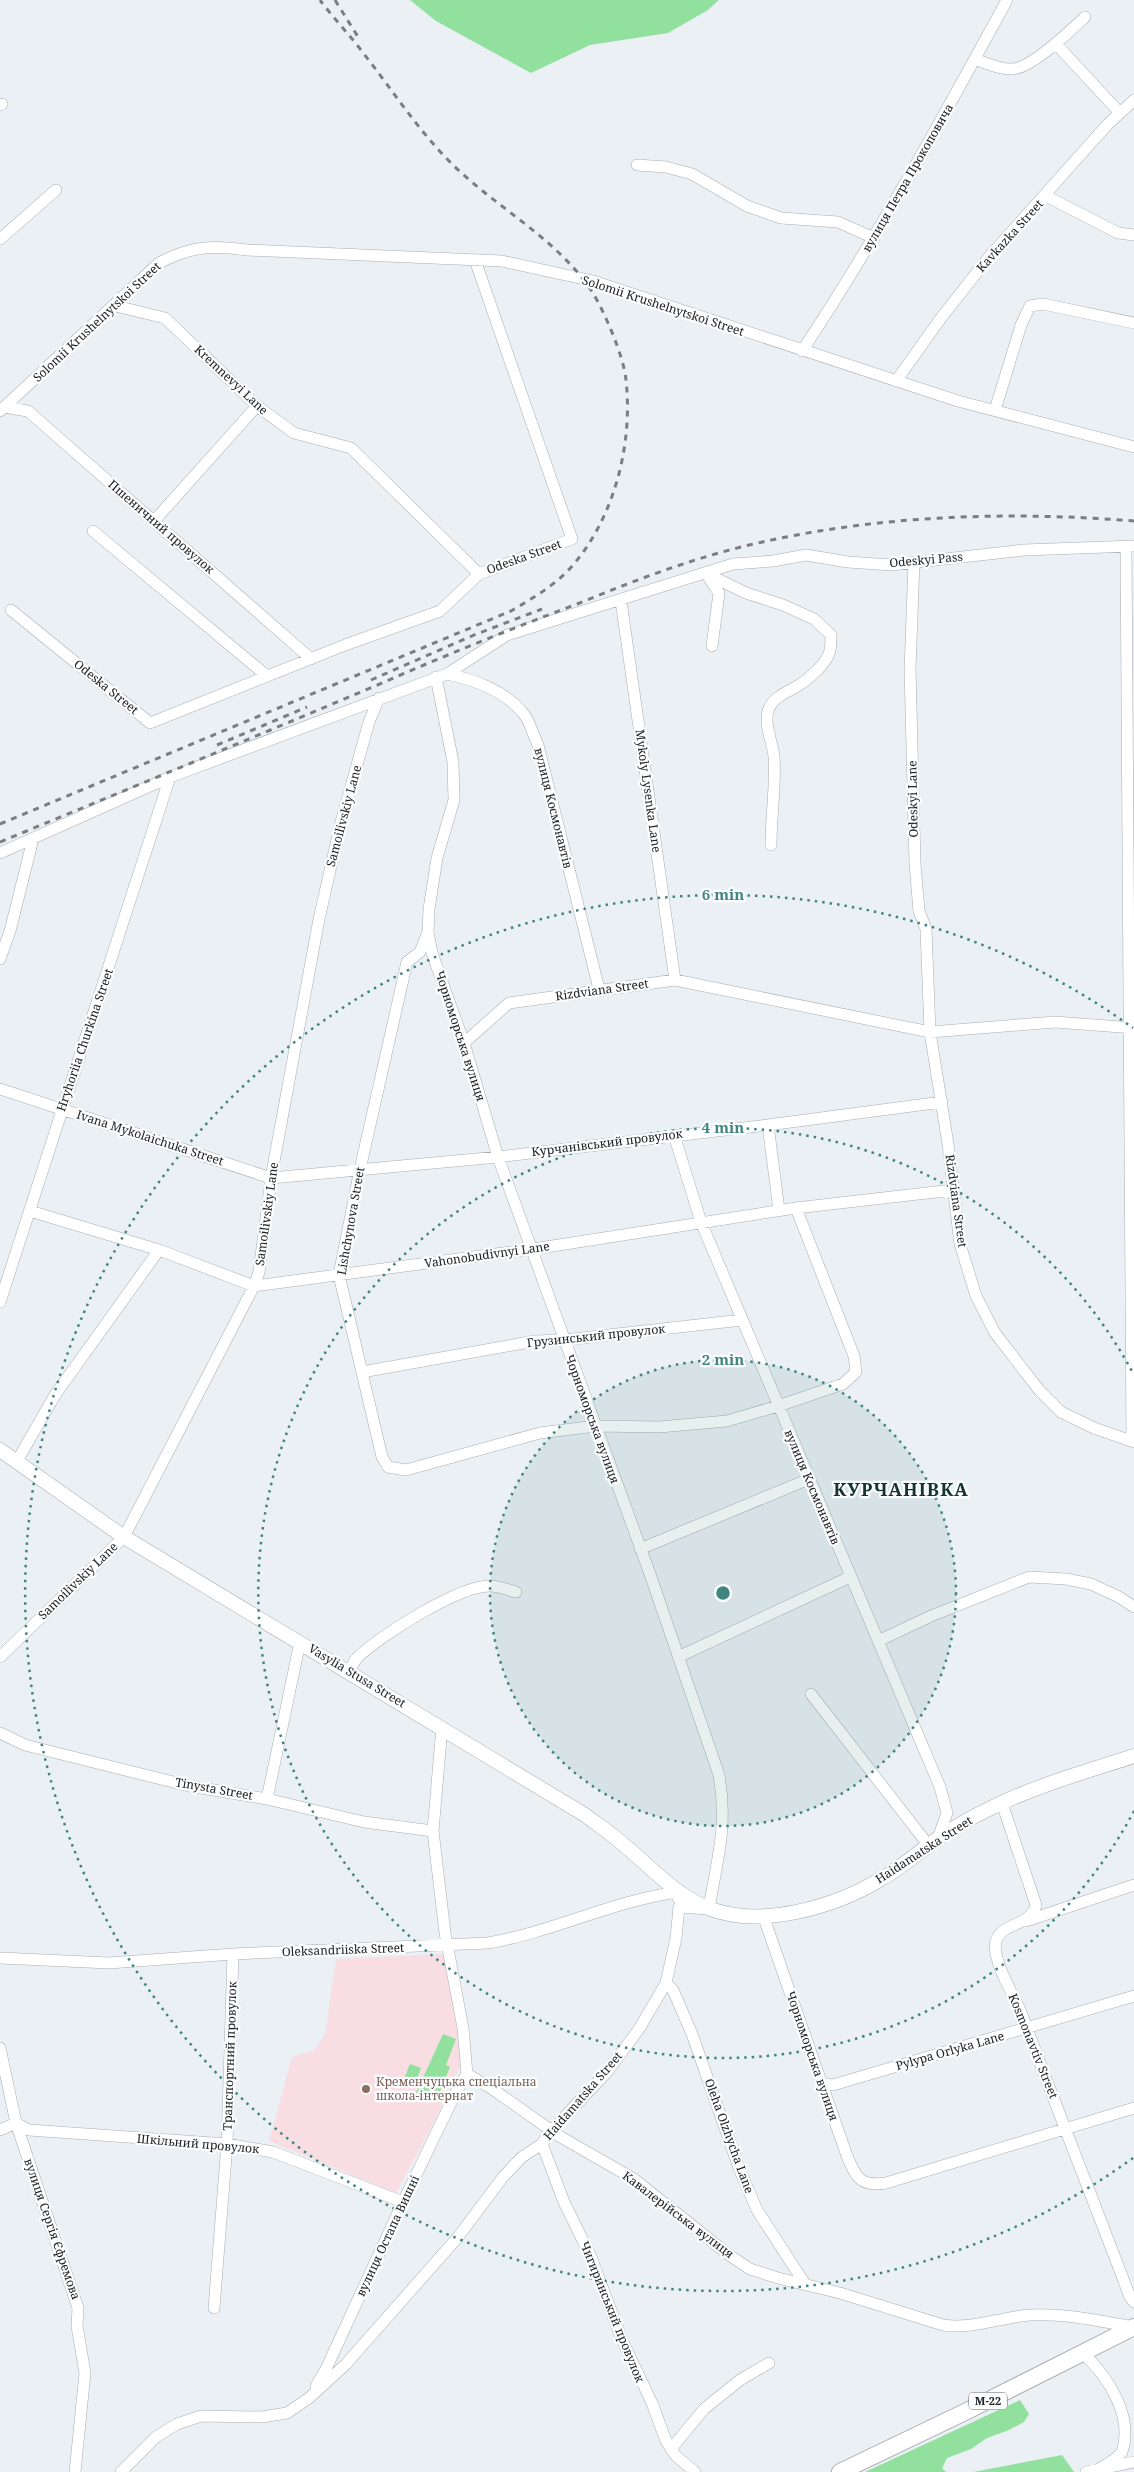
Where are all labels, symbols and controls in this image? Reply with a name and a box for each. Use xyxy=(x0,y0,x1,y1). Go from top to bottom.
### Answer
street label: вулиця Петра Прокоповича xyxy=(858,100,957,255)
street label: Kavkazka Street xyxy=(972,196,1047,276)
street label: Solomii Krushelnytskoi Street xyxy=(29,258,164,386)
street label: Solomii Krushelnytskoi Street xyxy=(580,271,746,340)
street label: Kremnevyi Lane xyxy=(191,341,272,418)
street label: Пшеничний провулок xyxy=(105,476,219,578)
street label: Odeska Street xyxy=(484,535,564,578)
street label: Odeskyi Pass xyxy=(889,548,963,571)
street label: Odeska Street xyxy=(70,655,142,718)
street label: Mykoly Lysenka Lane xyxy=(631,728,666,854)
street label: вулиця Космонавтів xyxy=(530,746,577,870)
street label: Odeskyi Lane xyxy=(903,760,922,838)
street label: Samoilivskiy Lane xyxy=(322,763,365,869)
text: 6 min xyxy=(702,884,744,904)
street label: Hryhoriia Churkina Street xyxy=(52,966,117,1113)
street label: Чорноморська вулиця xyxy=(431,968,490,1103)
street label: Rizdviana Street xyxy=(554,975,650,1004)
street label: Ivana Mykolaichuka Street xyxy=(75,1106,226,1169)
text: 4 min xyxy=(702,1117,744,1137)
street label: Курчанівський провулок xyxy=(530,1125,684,1160)
street label: Rizdviana Street xyxy=(942,1153,971,1249)
street label: Samoilivskiy Lane xyxy=(251,1161,282,1267)
street label: Lishchynova Street xyxy=(333,1166,368,1276)
street label: Vahonobudivnyi Lane xyxy=(423,1237,551,1272)
street label: Грузинський провулок xyxy=(526,1320,667,1351)
text: 2 min xyxy=(702,1349,744,1369)
street label: Чорноморська вулиця xyxy=(561,1352,624,1486)
street label: вулиця Космонавтів xyxy=(780,1427,845,1547)
district label: КУРЧАНІВКА xyxy=(833,1477,969,1501)
street label: Samoilivskiy Lane xyxy=(34,1538,121,1623)
centre of rings xyxy=(714,1584,732,1602)
street label: Vasylia Stusa Street xyxy=(305,1640,409,1711)
street label: Tinysta Street xyxy=(174,1773,254,1804)
street label: Haidamatska Street xyxy=(872,1812,975,1887)
street label: Oleksandriiska Street xyxy=(281,1939,404,1960)
street label: Транспортний провулок xyxy=(218,1980,241,2131)
street label: Чорноморська вулиця xyxy=(782,1989,843,2123)
street label: Kosmonavtiv Street xyxy=(1005,1991,1062,2101)
street label: Pylypa Orlyka Lane xyxy=(894,2027,1006,2074)
street label: Haidamatska Street xyxy=(539,2048,626,2144)
place label: Кременчуцька спеціальна школа-інтернат xyxy=(376,2073,537,2104)
street label: Oleha Olzhycha Lane xyxy=(701,2076,758,2196)
marker: Кременчуцька спеціальна школа-інтернат xyxy=(360,2083,372,2095)
street label: Шкільний провулок xyxy=(136,2130,261,2157)
street label: вулиця Сергія Єфремова xyxy=(20,2156,85,2302)
street label: Кавалерійська вулиця xyxy=(619,2167,738,2262)
street label: вулиця Остапа Вишні xyxy=(352,2172,423,2299)
street label: Чигиринський провулок xyxy=(576,2239,649,2386)
road number: М-22 xyxy=(969,2392,1007,2410)

